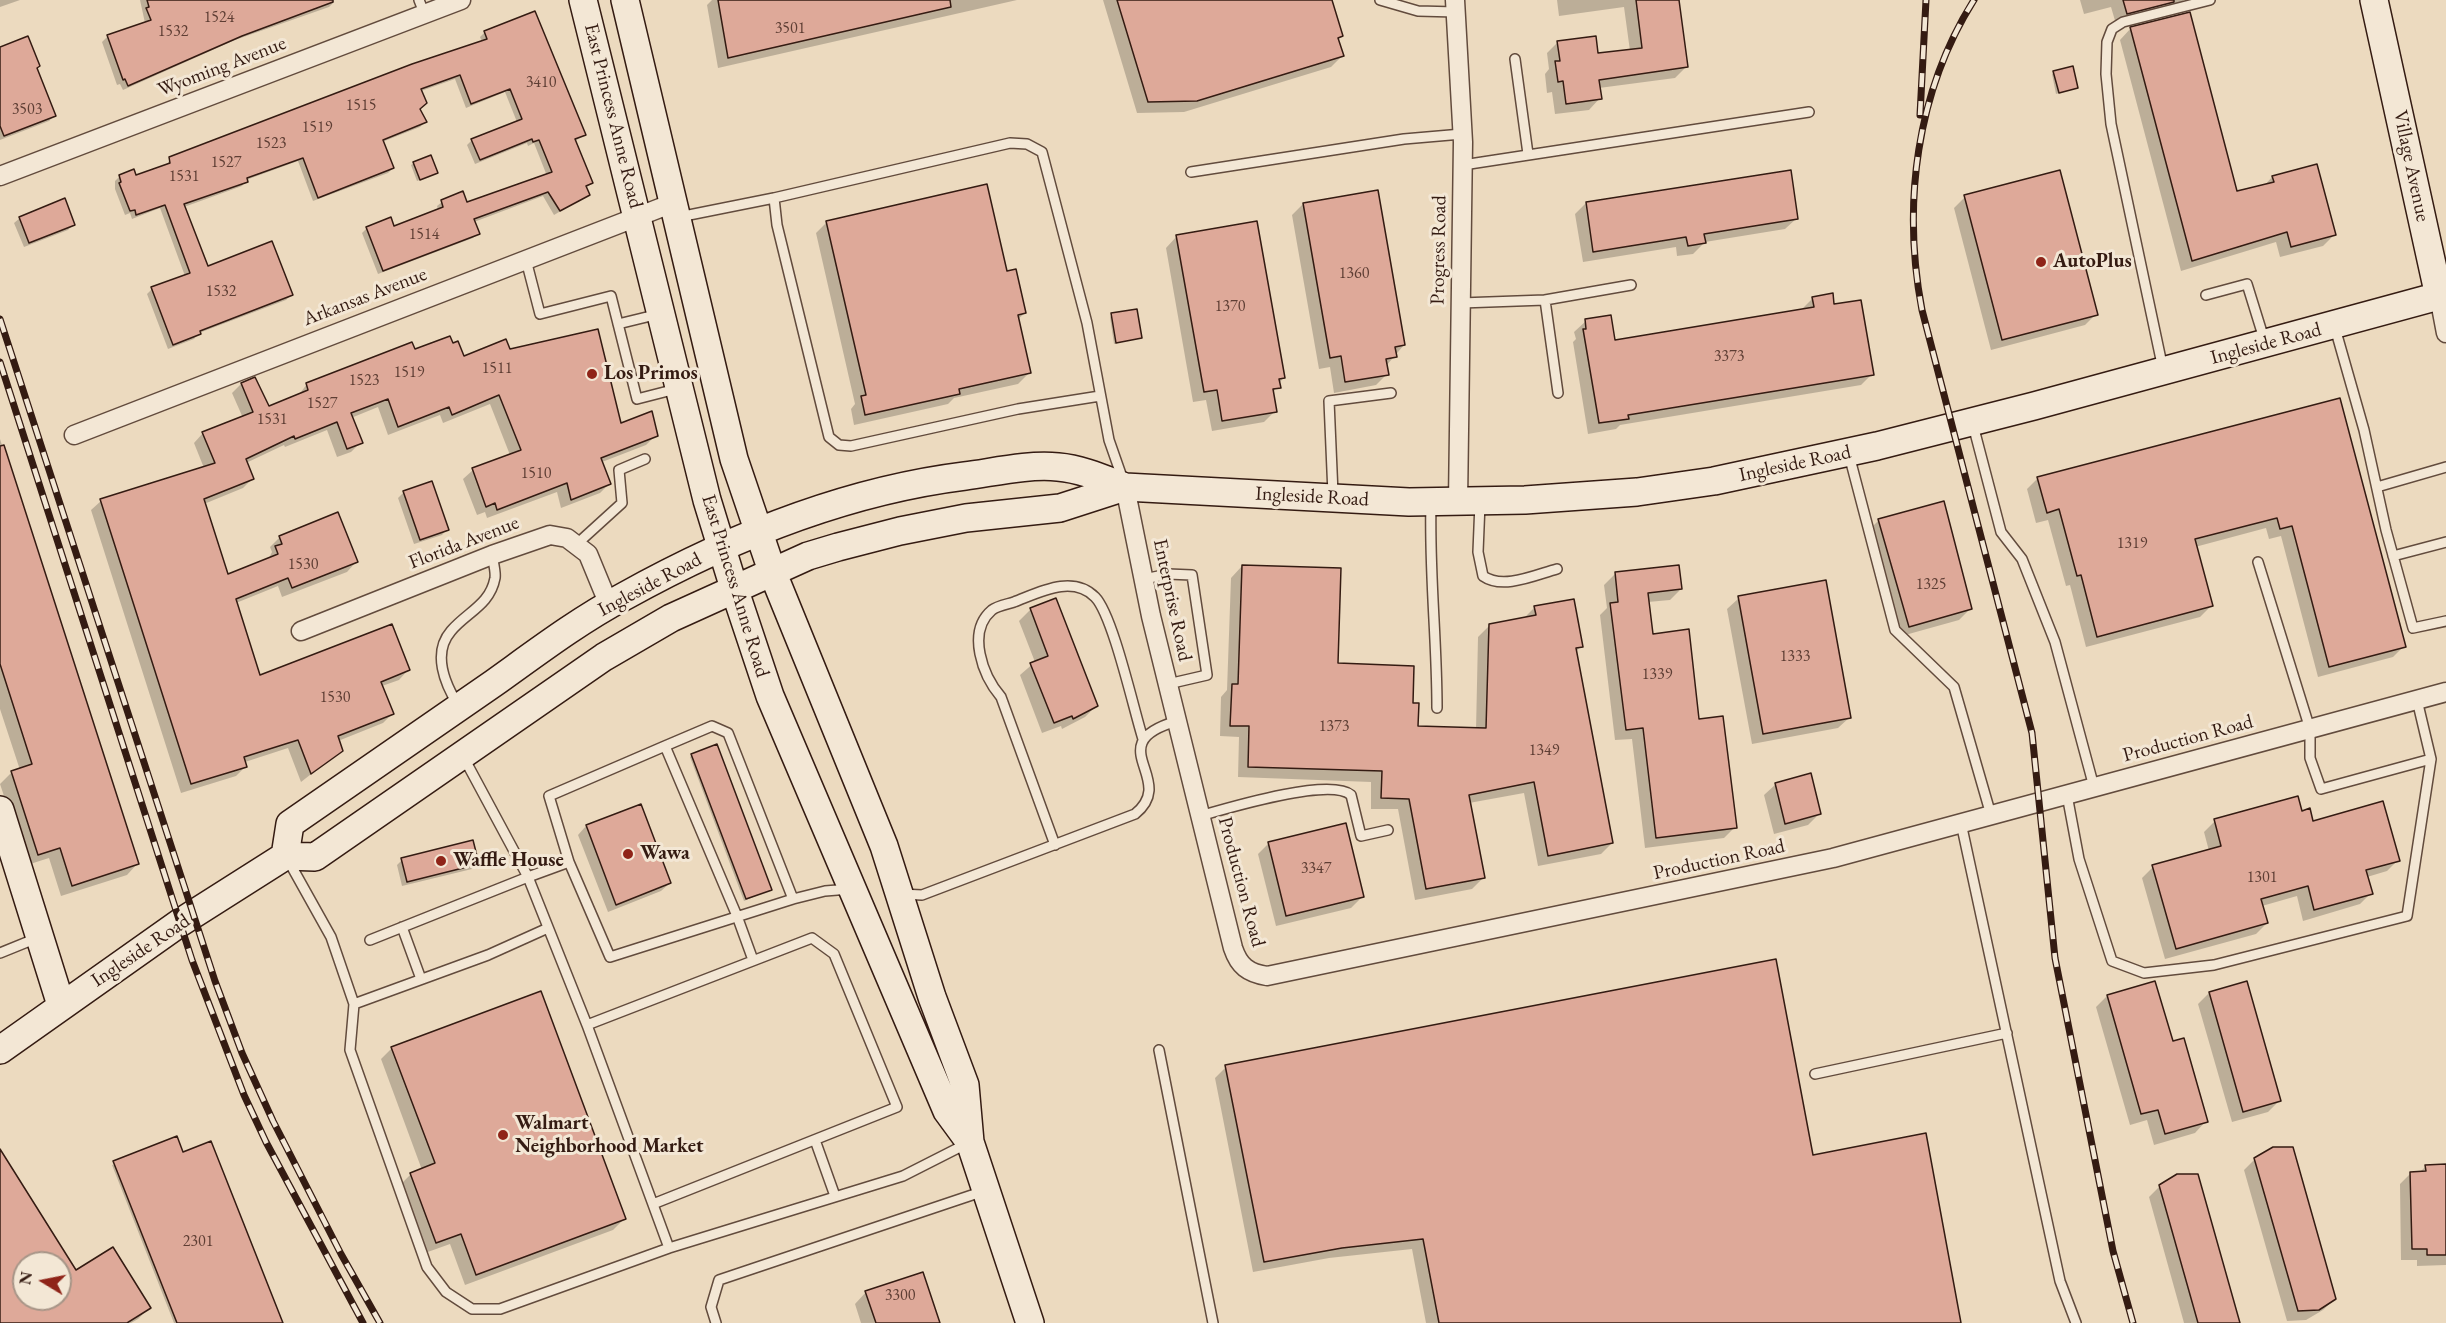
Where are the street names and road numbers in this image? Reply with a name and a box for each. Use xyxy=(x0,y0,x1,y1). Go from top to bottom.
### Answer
street label: East Princess Anne Road xyxy=(578,21,648,211)
street label: Wyoming Avenue xyxy=(154,31,290,103)
street label: Village Avenue xyxy=(2387,108,2435,224)
street label: Progress Road xyxy=(1426,195,1452,305)
street label: Arkansas Avenue xyxy=(300,262,430,332)
street label: Ingleside Road xyxy=(2208,318,2324,370)
street label: Ingleside Road xyxy=(1737,440,1853,488)
street label: Ingleside Road xyxy=(1255,482,1369,512)
street label: East Princess Anne Road xyxy=(696,492,774,680)
street label: Florida Avenue xyxy=(406,511,522,575)
street label: Enterprise Road xyxy=(1147,537,1197,663)
street label: Ingleside Road xyxy=(594,548,706,622)
street label: Production Road xyxy=(2120,710,2256,768)
street label: Production Road xyxy=(1212,814,1270,950)
street label: Production Road xyxy=(1651,834,1787,886)
street label: Ingleside Road xyxy=(87,909,195,993)

